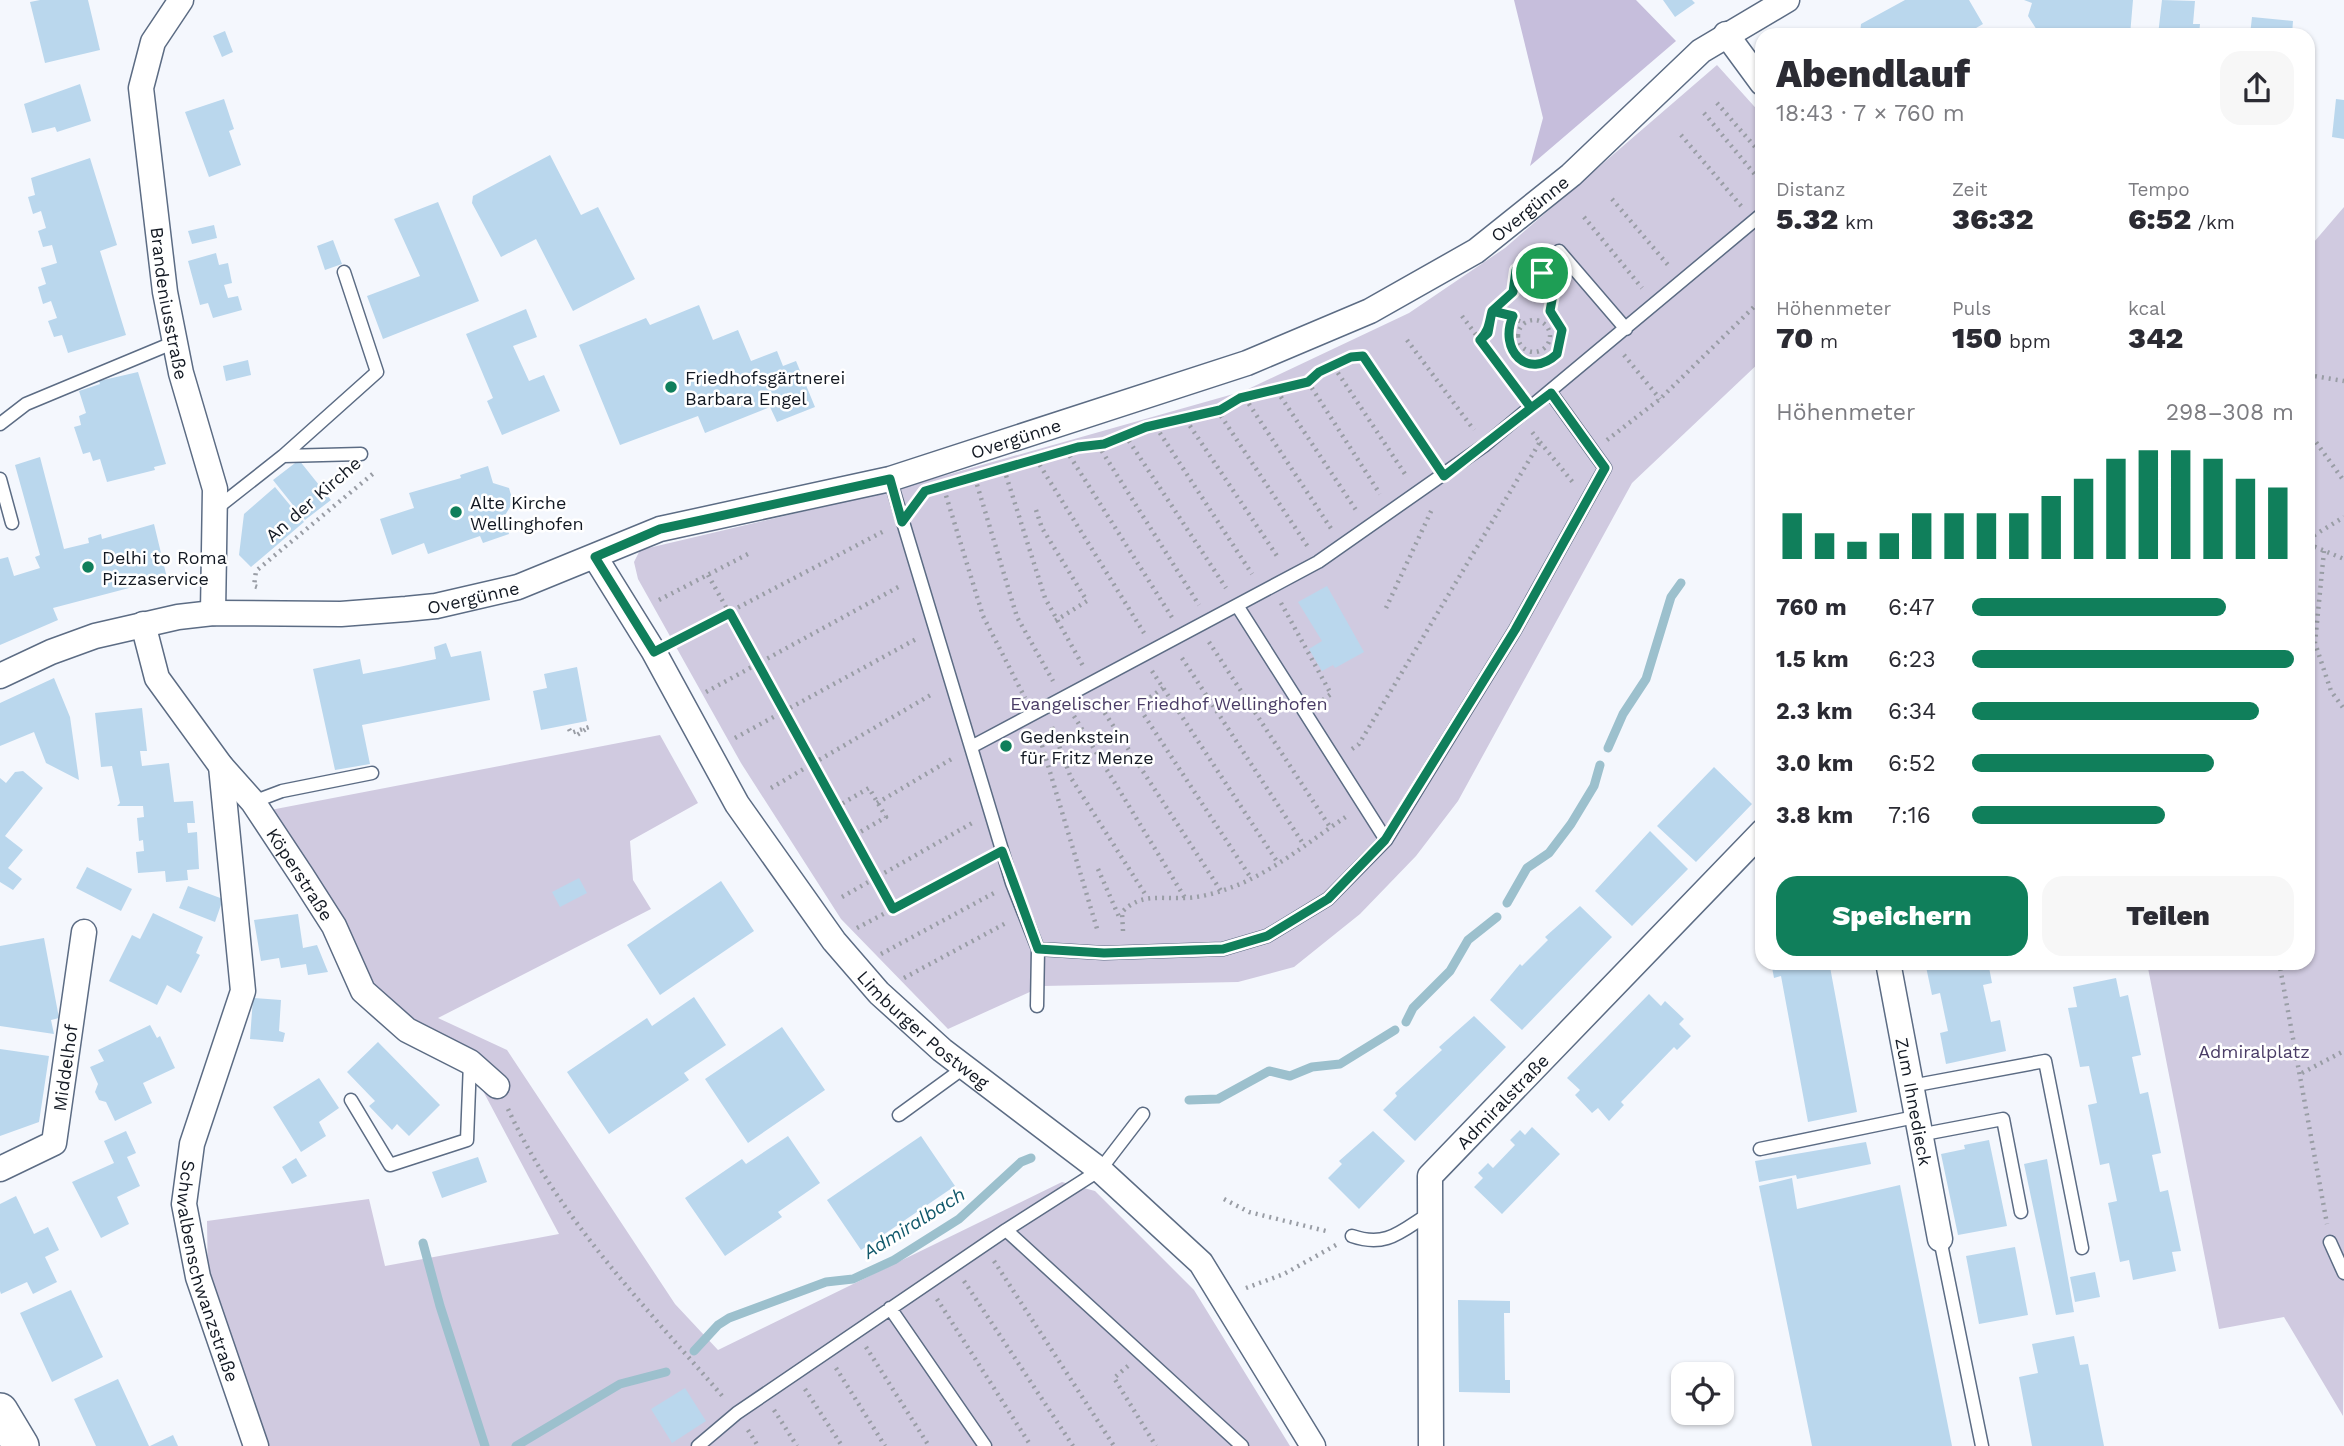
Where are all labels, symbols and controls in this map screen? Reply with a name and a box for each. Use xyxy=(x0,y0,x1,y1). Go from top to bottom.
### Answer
button: share xyxy=(2220,51,2294,125)
text: Abendlauf xyxy=(1776,52,1970,96)
text: 18:43 · 7 × 760 m xyxy=(1776,100,1965,127)
street label: Overgünne xyxy=(1486,171,1573,246)
text: Distanz xyxy=(1776,178,1845,201)
text: Zeit xyxy=(1952,178,1988,201)
text: Tempo xyxy=(2128,178,2190,201)
text: 5.32 xyxy=(1776,201,1838,236)
text: 36:32 xyxy=(1952,201,2034,236)
text: 6:52 xyxy=(2128,201,2191,236)
text: km xyxy=(1838,211,1874,234)
text: /km xyxy=(2191,211,2235,234)
street label: Brandeniusstraße xyxy=(147,226,193,382)
pin xyxy=(1512,243,1572,303)
icon: arrive xyxy=(1523,254,1561,292)
text: Höhenmeter xyxy=(1776,297,1891,320)
text: Puls xyxy=(1952,297,1991,320)
text: kcal xyxy=(2128,297,2166,320)
text: 70 xyxy=(1776,320,1813,355)
text: 150 xyxy=(1952,320,2002,355)
text: 342 xyxy=(2128,320,2183,355)
text: m xyxy=(1813,330,1838,353)
text: bpm xyxy=(2002,330,2051,353)
place label: Friedhofsgärtnerei Barbara Engel xyxy=(685,367,845,409)
marker: Friedhofsgärtnerei Barbara Engel xyxy=(663,379,679,395)
text: Höhenmeter xyxy=(1776,399,1915,426)
text: 298–308 m xyxy=(2166,399,2294,426)
street label: Overgünne xyxy=(968,414,1063,463)
street label: An der Kirche xyxy=(261,452,365,546)
place label: Alte Kirche Wellinghofen xyxy=(470,492,584,534)
marker: Alte Kirche Wellinghofen xyxy=(448,504,464,520)
place label: Delhi to Roma Pizzaservice xyxy=(102,547,227,589)
marker: Delhi to Roma Pizzaservice xyxy=(80,559,96,575)
street label: Overgünne xyxy=(426,577,521,617)
text: 760 m xyxy=(1776,594,1847,621)
text: 6:47 xyxy=(1888,594,1935,621)
text: 1.5 km xyxy=(1776,646,1849,673)
text: 6:23 xyxy=(1888,646,1936,673)
park label: Evangelischer Friedhof Wellinghofen xyxy=(1010,693,1328,714)
text: 2.3 km xyxy=(1776,698,1853,725)
text: 6:34 xyxy=(1888,698,1936,725)
place label: Gedenkstein für Fritz Menze xyxy=(1020,726,1154,768)
marker: Gedenkstein für Fritz Menze xyxy=(998,738,1014,754)
text: 3.0 km xyxy=(1776,750,1853,777)
text: 6:52 xyxy=(1888,750,1936,777)
text: 3.8 km xyxy=(1776,802,1853,829)
text: 7:16 xyxy=(1888,802,1931,829)
street label: Köperstraße xyxy=(262,824,338,924)
button: Speichern xyxy=(1776,876,2028,956)
button: Teilen xyxy=(2042,876,2294,956)
street label: Limburger Postweg xyxy=(853,966,994,1093)
street label: Middelhof xyxy=(48,1023,81,1113)
street label: Zum Ihnedieck xyxy=(1892,1036,1937,1167)
park label: Admiralplatz xyxy=(2198,1041,2310,1062)
street label: Admiralstraße xyxy=(1452,1049,1553,1153)
street label: Schwalbenschwanzstraße xyxy=(173,1159,244,1384)
water label: Admiralbach xyxy=(858,1183,969,1264)
map controls xyxy=(1671,1362,1734,1425)
button: locate xyxy=(1671,1362,1734,1425)

